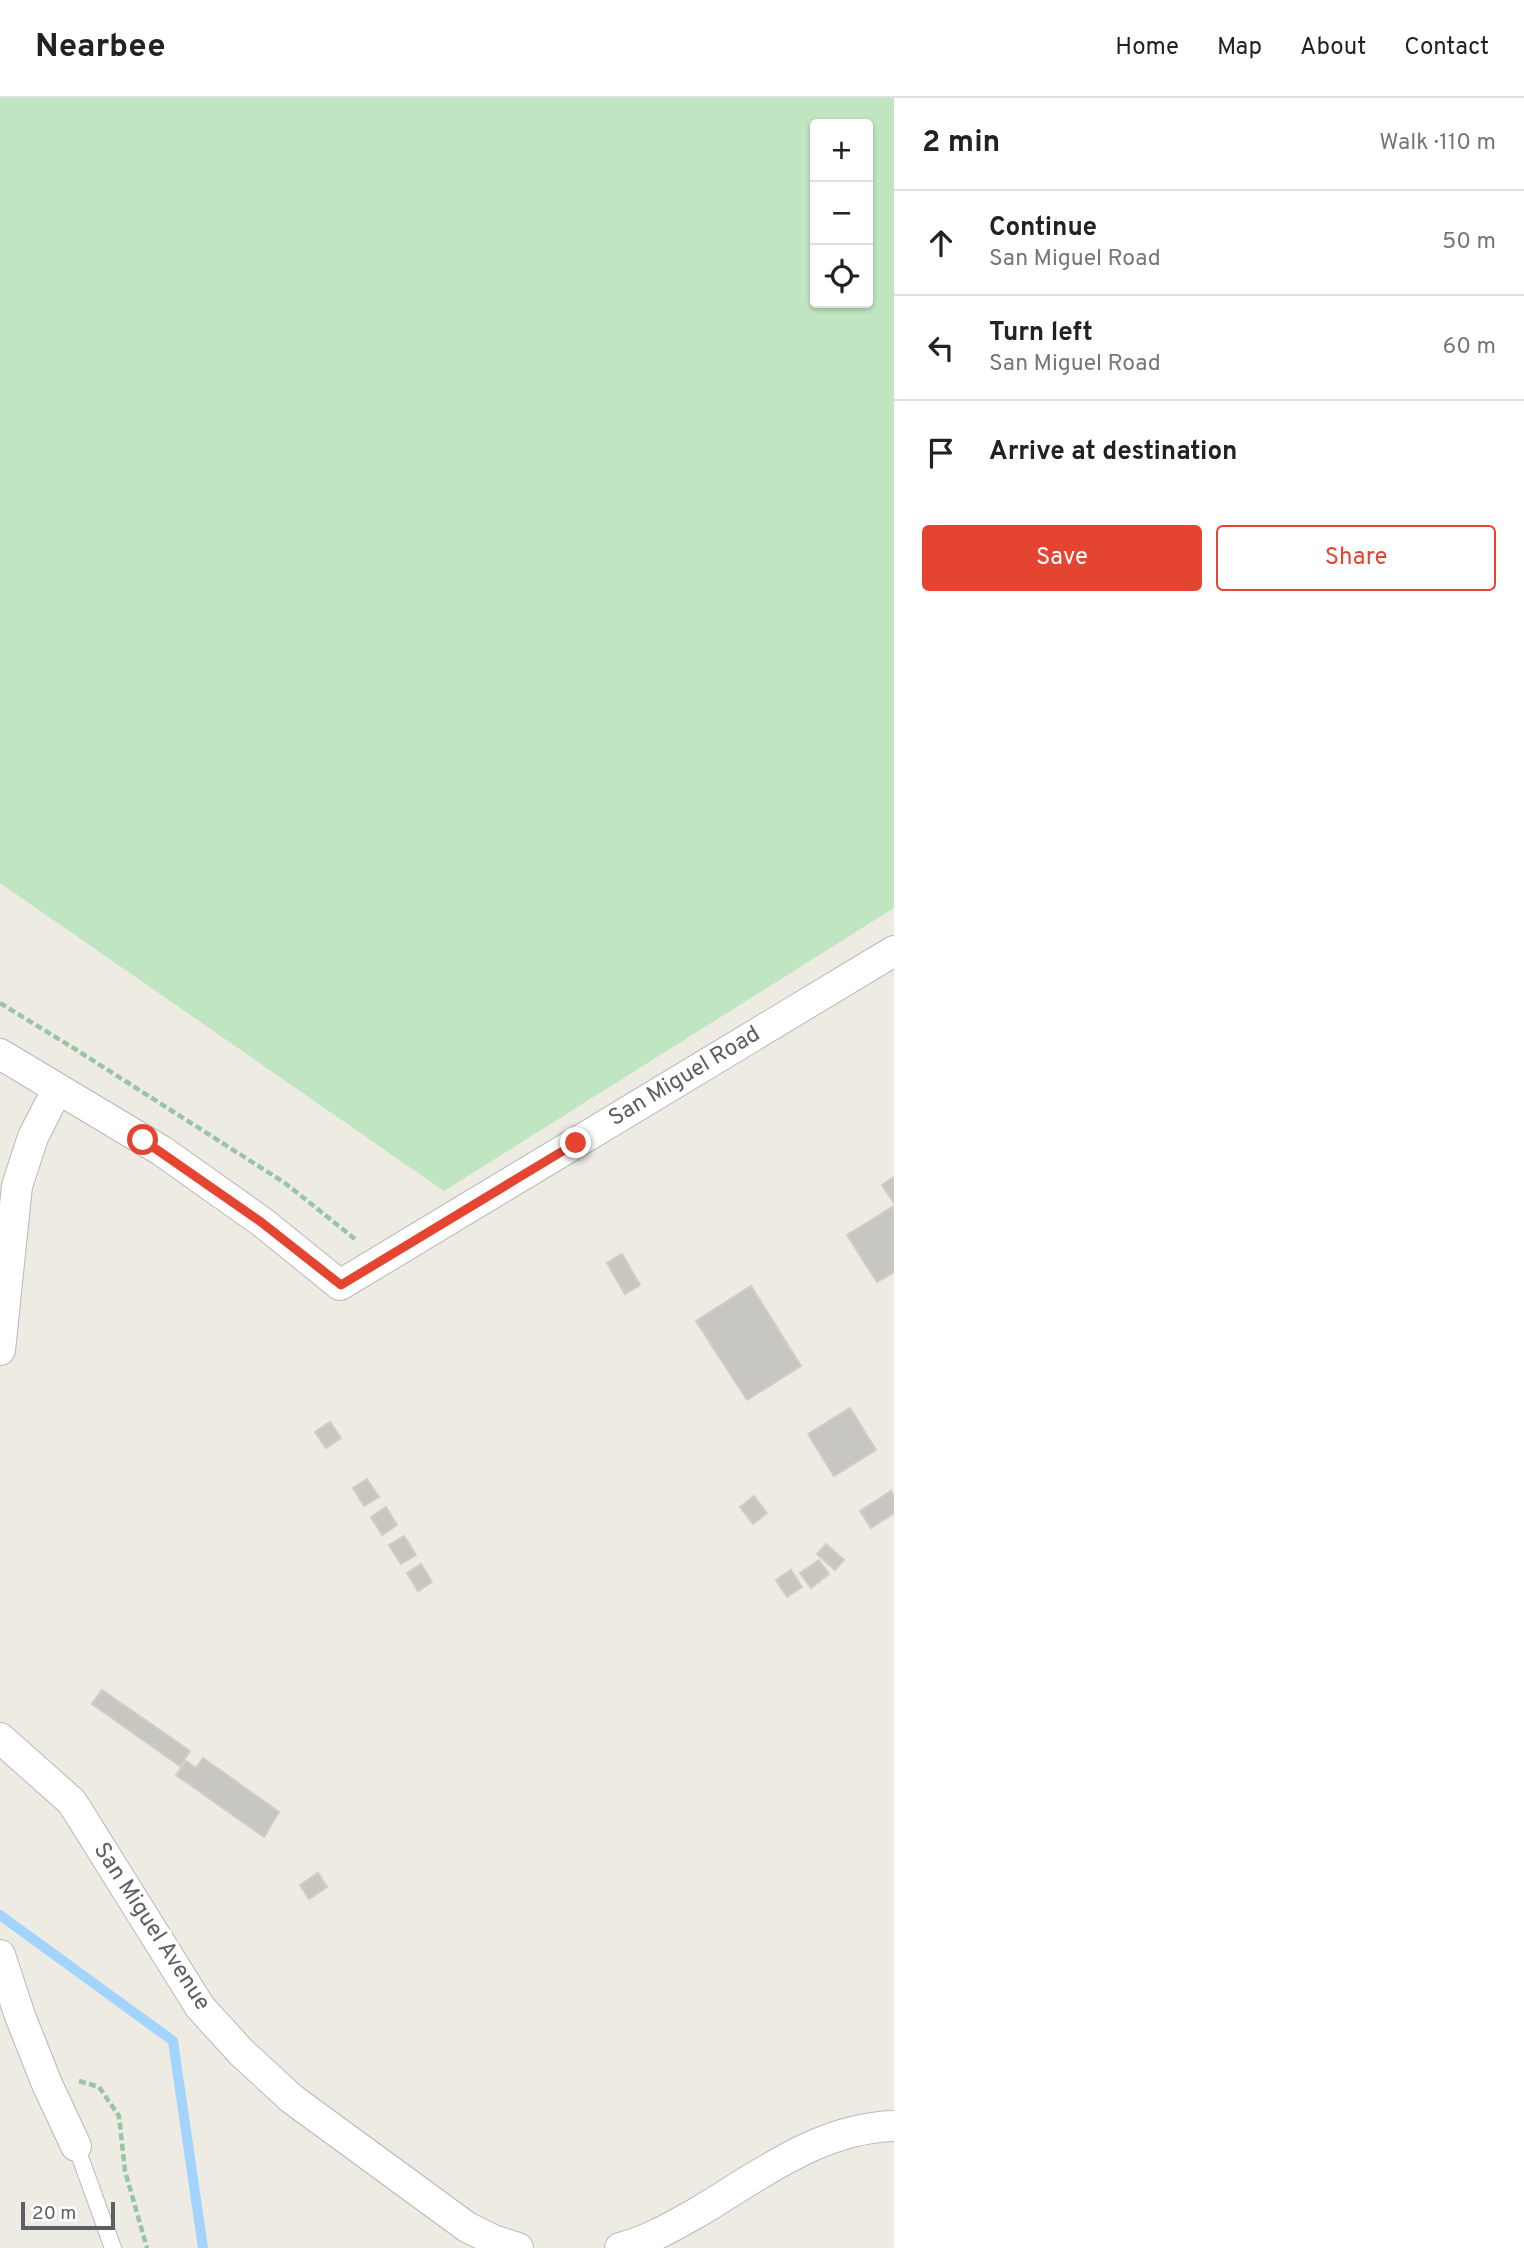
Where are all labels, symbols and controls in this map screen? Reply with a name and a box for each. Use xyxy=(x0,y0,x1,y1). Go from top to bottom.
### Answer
text: Nearbee xyxy=(35,27,166,69)
text: Home xyxy=(1115,33,1179,63)
text: Map xyxy=(1217,33,1262,63)
text: About xyxy=(1300,33,1366,63)
text: Contact xyxy=(1404,33,1489,63)
map controls xyxy=(810,119,873,308)
button: + xyxy=(810,119,873,182)
text: 2 min xyxy=(922,125,1000,162)
text: Walk · 110 m xyxy=(1379,129,1496,158)
button: − xyxy=(810,182,873,245)
text: Continue xyxy=(989,212,1097,245)
icon: ahead xyxy=(922,224,960,262)
text: 50 m xyxy=(1442,228,1496,257)
button: locate xyxy=(810,245,873,308)
text: San Miguel Road xyxy=(989,245,1161,274)
text: Turn left xyxy=(989,317,1093,350)
icon: left xyxy=(922,329,960,367)
text: 60 m xyxy=(1443,333,1496,362)
text: San Miguel Road xyxy=(989,350,1161,379)
icon: arrive xyxy=(922,434,960,472)
text: Arrive at destination xyxy=(989,436,1237,469)
button: Save xyxy=(922,525,1202,591)
button: Share xyxy=(1216,525,1496,591)
street label: San Miguel Road xyxy=(604,1020,766,1134)
route start xyxy=(127,1124,158,1155)
route end xyxy=(560,1127,591,1158)
street label: San Miguel Avenue xyxy=(86,1838,216,2016)
scale bar xyxy=(21,2199,116,2231)
text: 20 m xyxy=(32,2202,76,2226)

